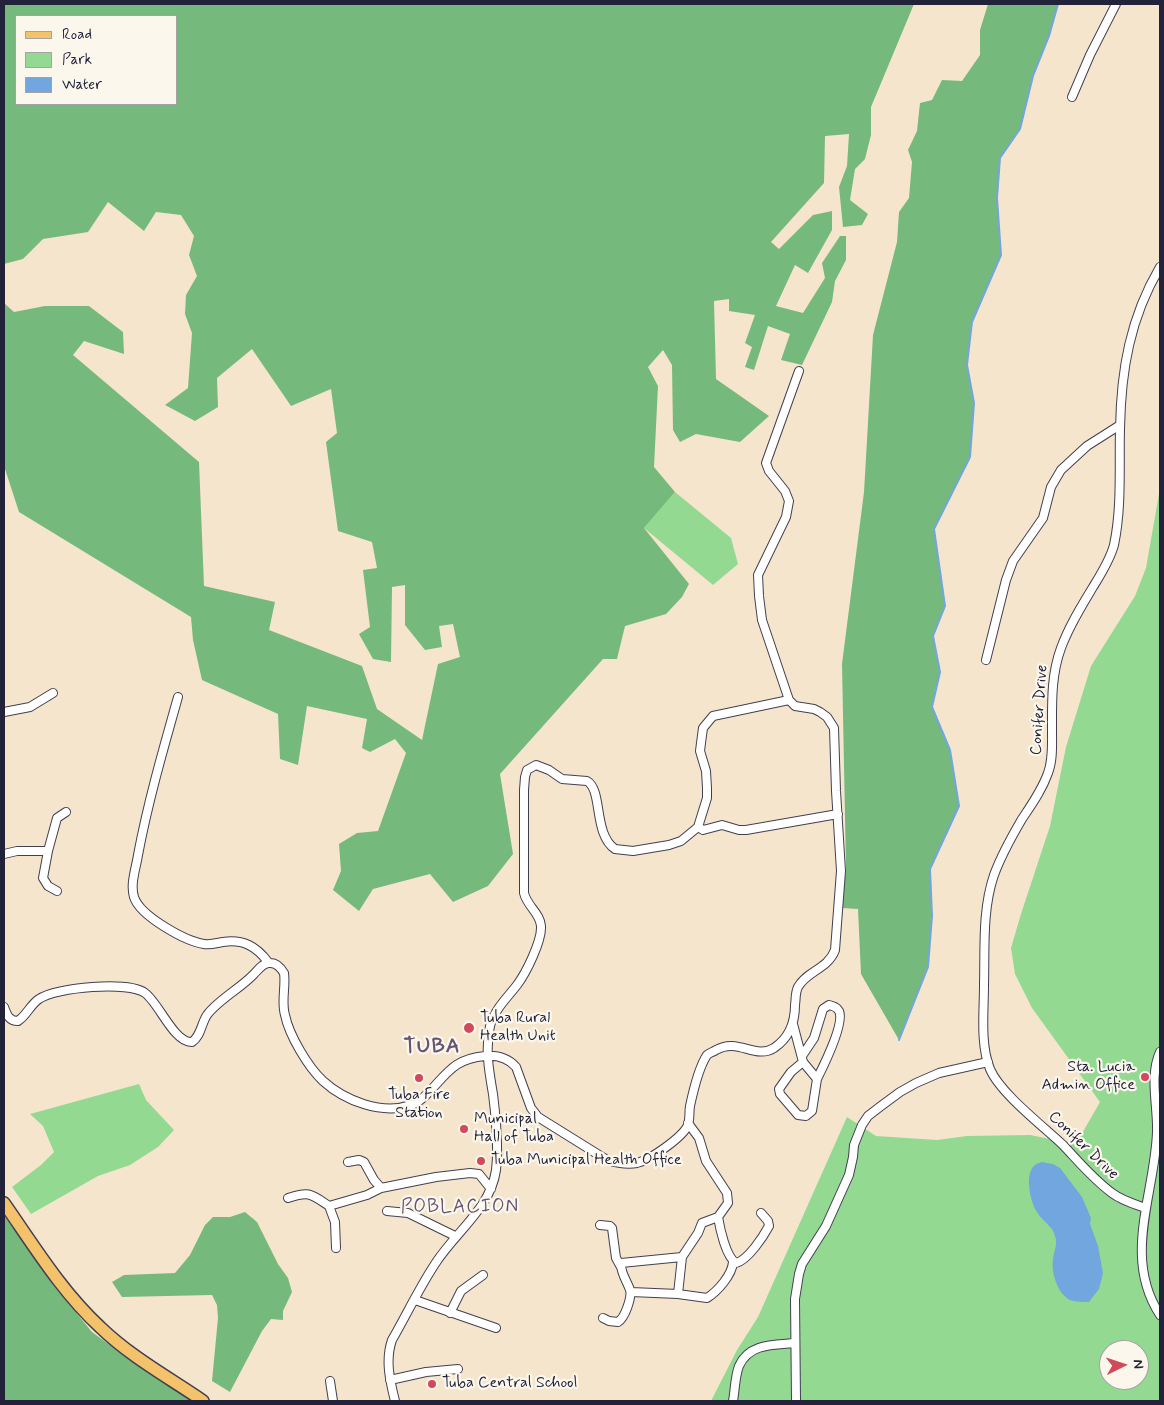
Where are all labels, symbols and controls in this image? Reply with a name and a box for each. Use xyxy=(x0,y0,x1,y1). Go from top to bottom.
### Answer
legend xyxy=(15,15,178,105)
text: Road xyxy=(62,25,92,45)
text: Park xyxy=(62,50,92,70)
text: Water xyxy=(62,75,102,95)
street label: Conifer Drive xyxy=(1027,664,1053,756)
place label: Tuba Rural Health Unit xyxy=(480,1009,556,1047)
marker: Tuba Rural Health Unit xyxy=(462,1021,476,1035)
district label: TUBA xyxy=(404,1035,460,1061)
place label: Sta. Lucia Admin Office xyxy=(1041,1058,1135,1096)
marker: Sta. Lucia Admin Office xyxy=(1139,1071,1151,1083)
marker: Tuba Fire Station xyxy=(413,1072,425,1084)
place label: Tuba Fire Station xyxy=(388,1086,450,1124)
street label: Conifer Drive xyxy=(1044,1108,1122,1184)
place label: Municipal Hall of Tuba xyxy=(474,1110,554,1148)
marker: Municipal Hall of Tuba xyxy=(458,1123,470,1135)
place label: Tuba Municipal Health Office xyxy=(491,1151,682,1171)
marker: Tuba Municipal Health Office xyxy=(475,1155,487,1167)
district label: POBLACION xyxy=(402,1197,518,1219)
north arrow xyxy=(1099,1340,1149,1390)
text: N xyxy=(1129,1359,1147,1369)
place label: Tuba Central School xyxy=(442,1374,577,1394)
marker: Tuba Central School xyxy=(426,1378,438,1390)

